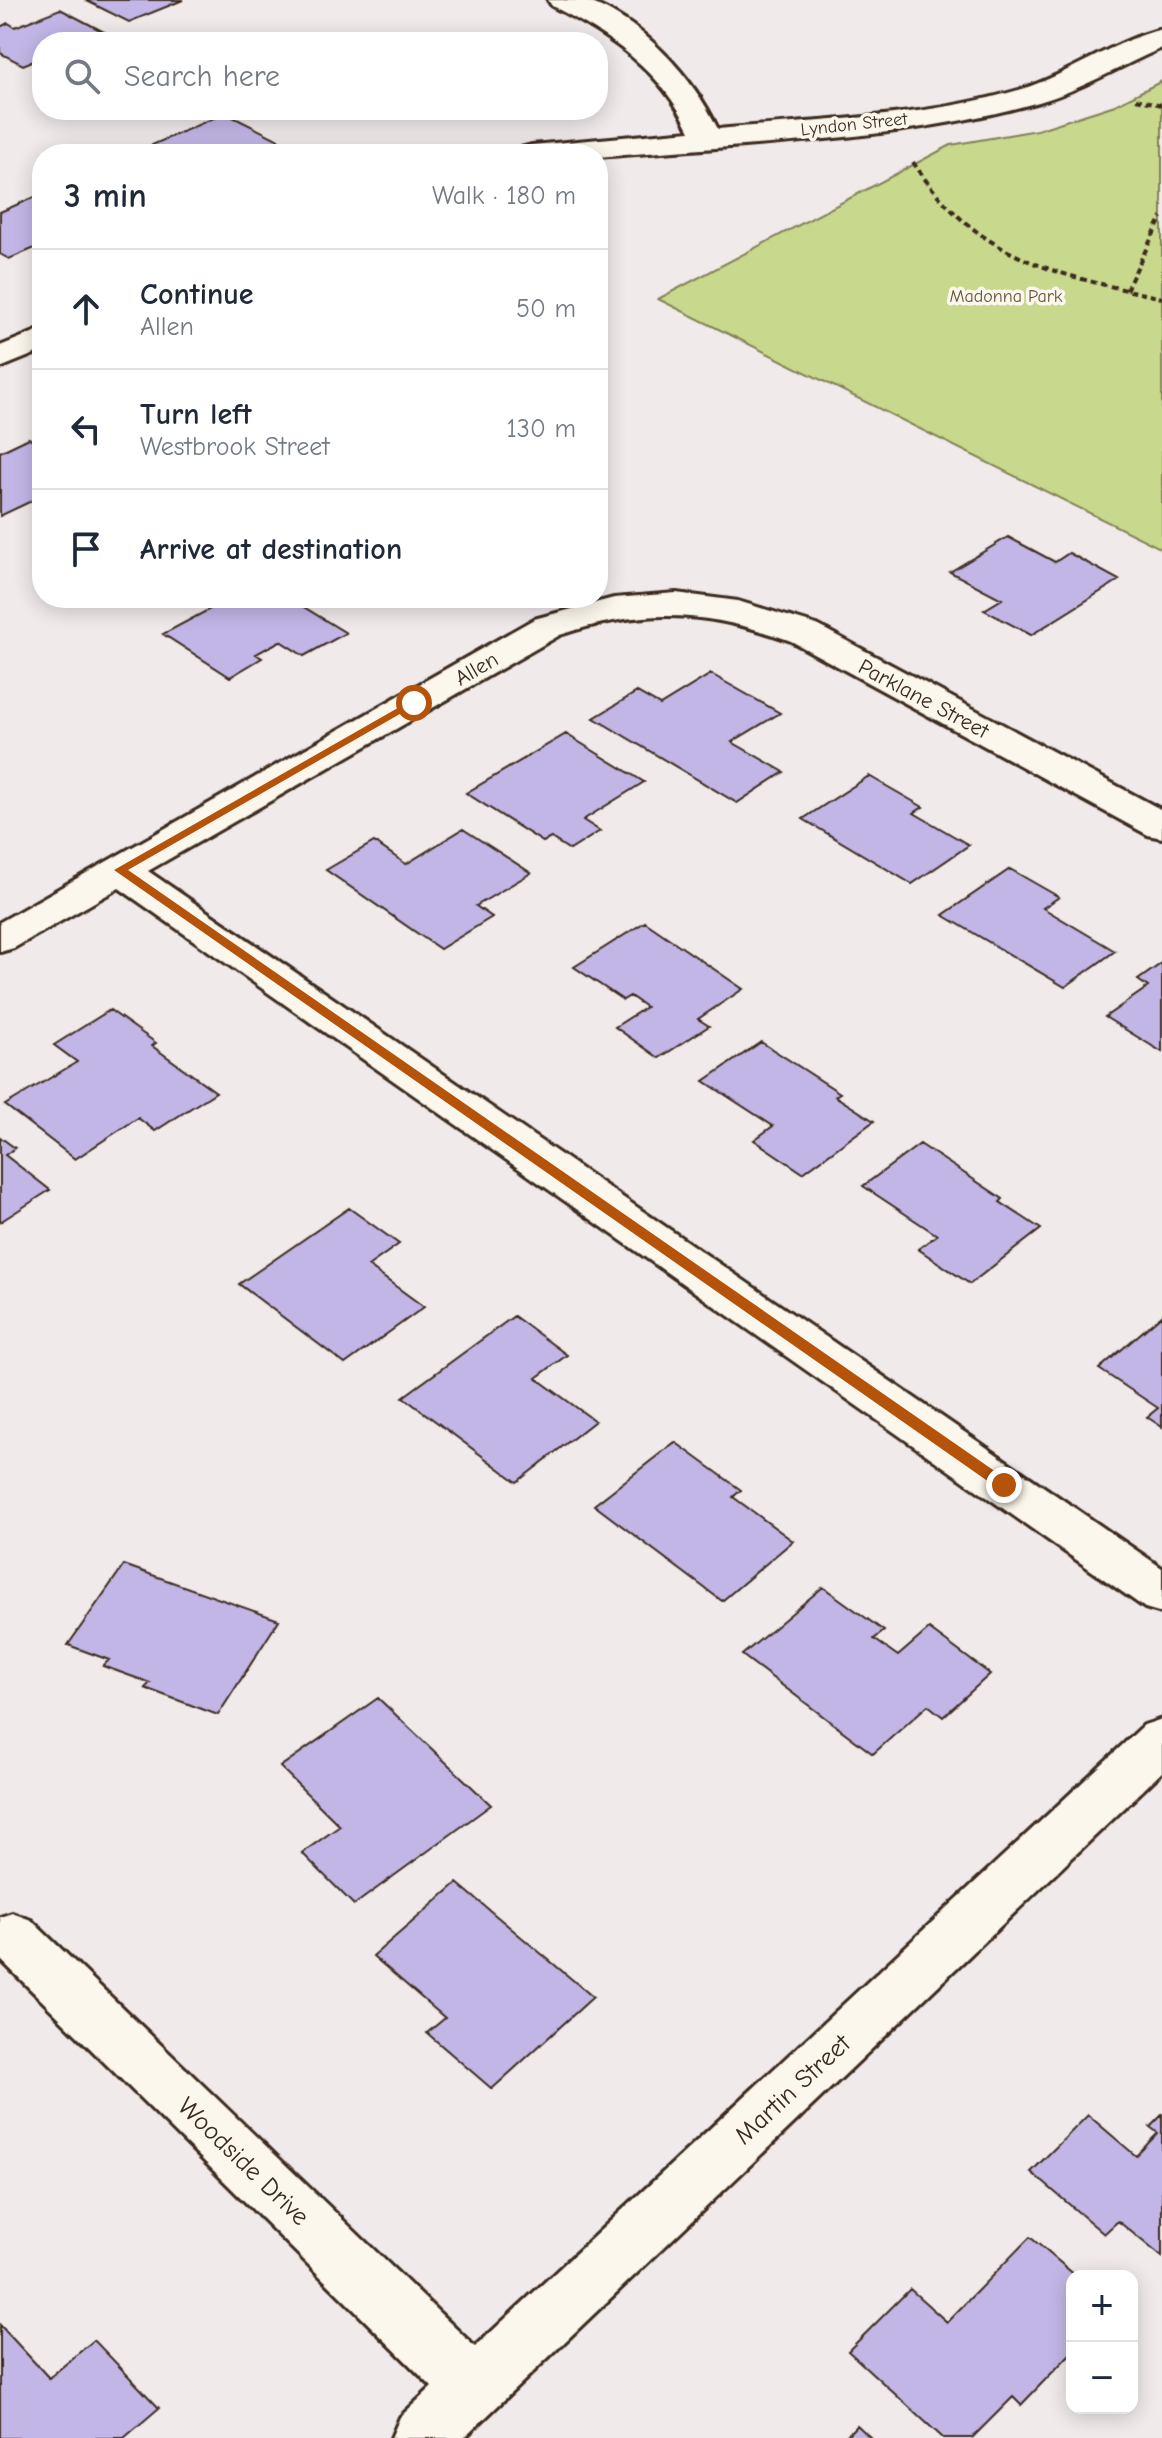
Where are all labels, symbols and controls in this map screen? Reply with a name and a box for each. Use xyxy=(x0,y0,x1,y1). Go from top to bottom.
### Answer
search box xyxy=(32,32,608,120)
icon: search xyxy=(60,54,104,98)
text: Search here xyxy=(124,59,280,94)
street label: Lyndon Street xyxy=(800,108,909,141)
text: 3 min xyxy=(64,176,147,216)
text: Walk · 180 m xyxy=(432,181,576,211)
text: Continue xyxy=(140,277,254,312)
park label: Madonna Park xyxy=(949,286,1063,307)
icon: ahead xyxy=(64,287,108,331)
text: 50 m xyxy=(516,294,576,324)
text: Allen xyxy=(140,312,194,342)
text: Turn left xyxy=(140,397,252,432)
icon: left xyxy=(64,407,108,451)
text: 130 m xyxy=(507,414,576,444)
text: Westbrook Street xyxy=(140,432,330,462)
icon: arrive xyxy=(64,527,108,571)
text: Arrive at destination xyxy=(140,532,402,567)
street label: Allen xyxy=(450,646,503,692)
street label: Parklane Street xyxy=(854,654,994,744)
route start xyxy=(396,685,432,721)
route end xyxy=(986,1467,1022,1503)
street label: Martin Street xyxy=(729,2028,858,2151)
street label: Woodside Drive xyxy=(171,2092,315,2232)
map controls xyxy=(1066,2270,1138,2414)
button: + xyxy=(1066,2270,1138,2342)
button: − xyxy=(1066,2342,1138,2414)

